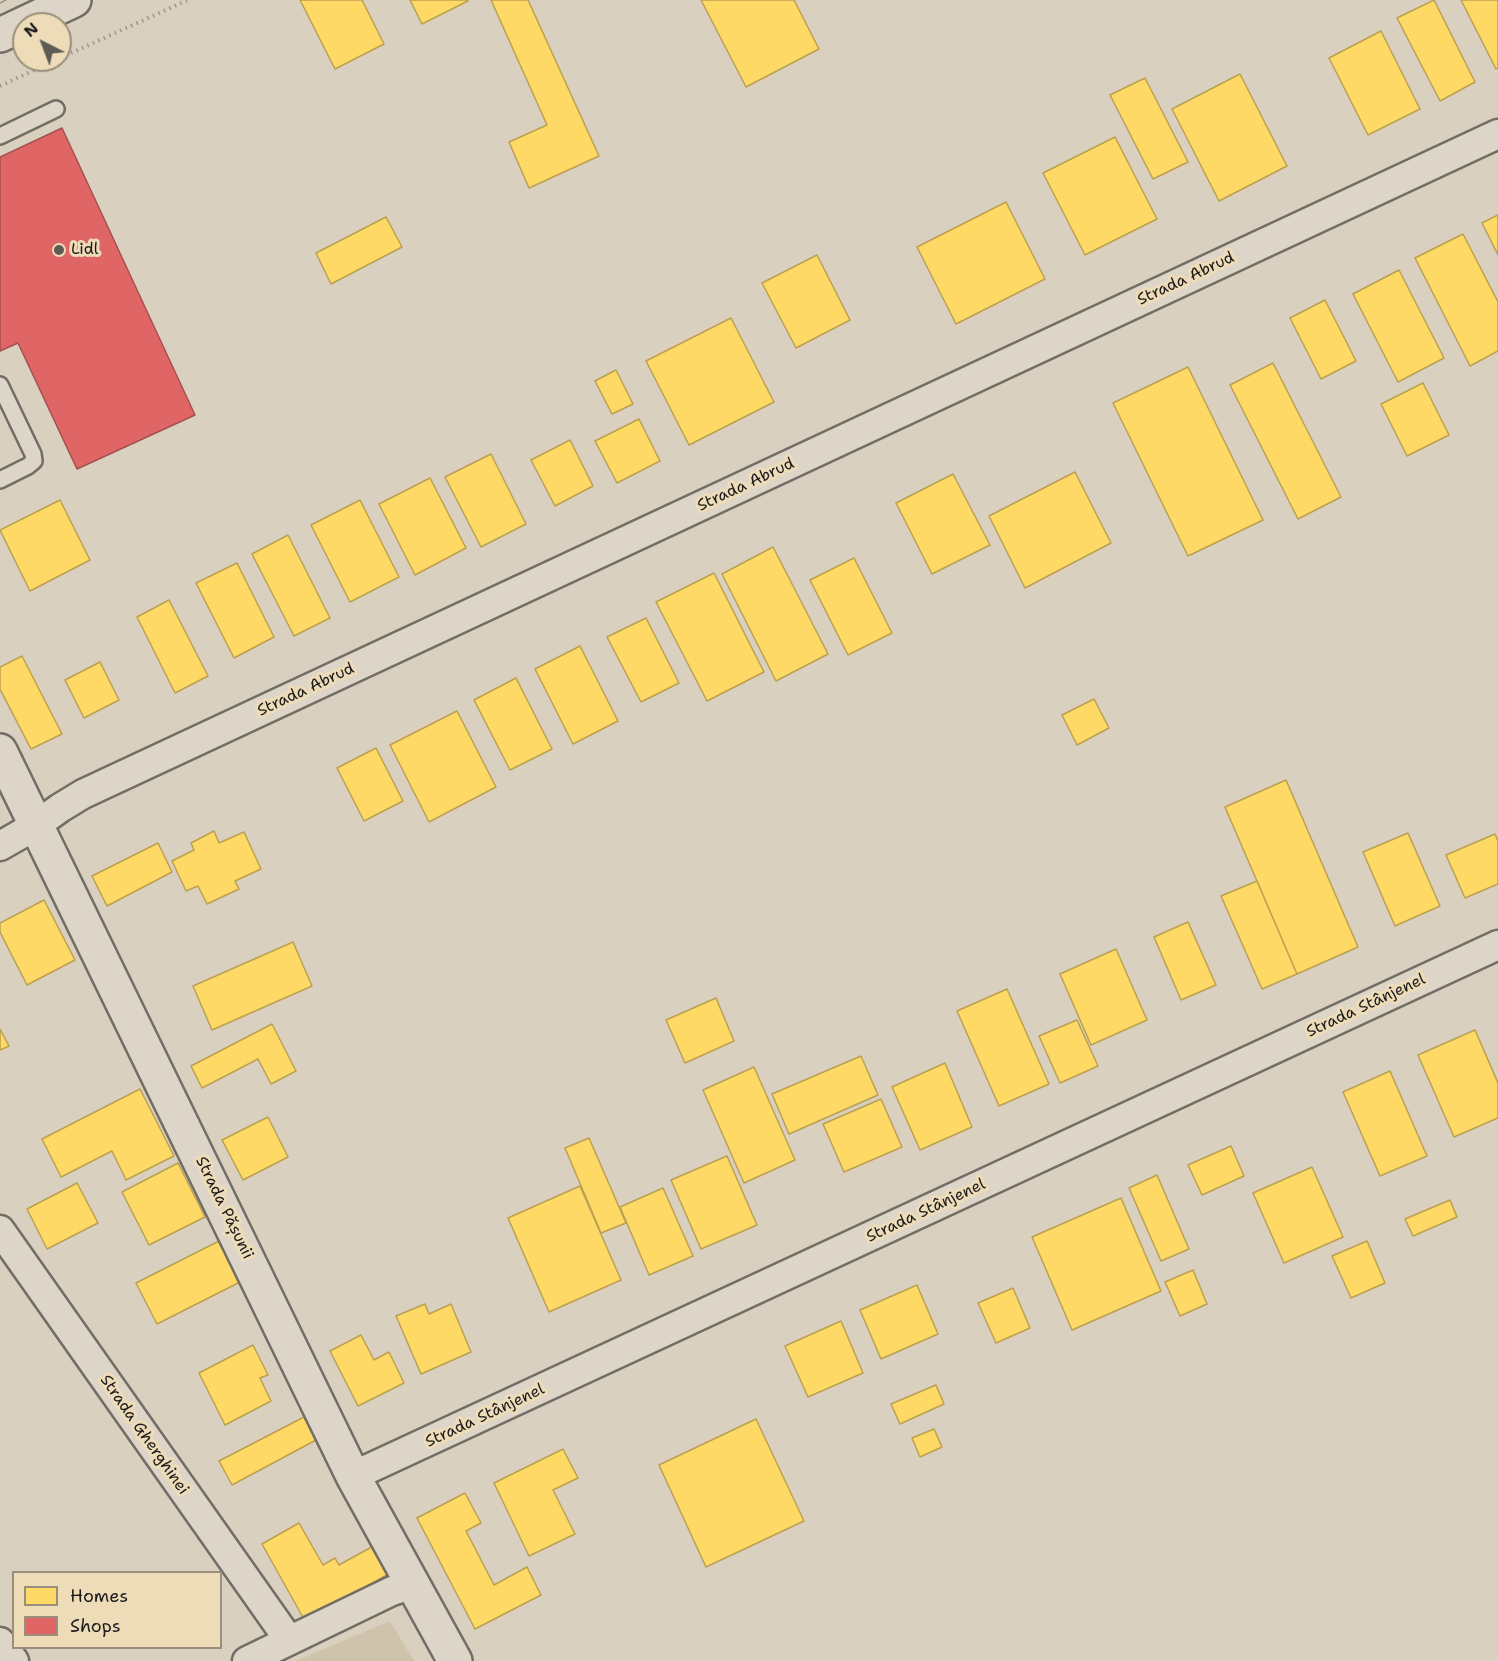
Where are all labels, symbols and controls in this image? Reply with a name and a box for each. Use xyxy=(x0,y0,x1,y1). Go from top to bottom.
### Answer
north arrow xyxy=(12,12,72,72)
text: N xyxy=(19,18,43,42)
place label: Lidl xyxy=(71,240,99,260)
marker: Lidl xyxy=(52,243,66,257)
street label: Strada Abrud xyxy=(1134,248,1238,310)
street label: Strada Abrud xyxy=(694,454,798,516)
street label: Strada Abrud xyxy=(254,659,358,721)
street label: Strada Stânjenel xyxy=(1303,970,1429,1042)
street label: Strada Pășunii xyxy=(191,1154,257,1262)
street label: Strada Stânjenel xyxy=(863,1175,989,1247)
street label: Strada Gherghinei xyxy=(95,1371,193,1499)
street label: Strada Stânjenel xyxy=(422,1380,548,1452)
legend xyxy=(12,1571,222,1649)
text: Homes xyxy=(70,1584,128,1608)
text: Shops xyxy=(70,1614,121,1638)

